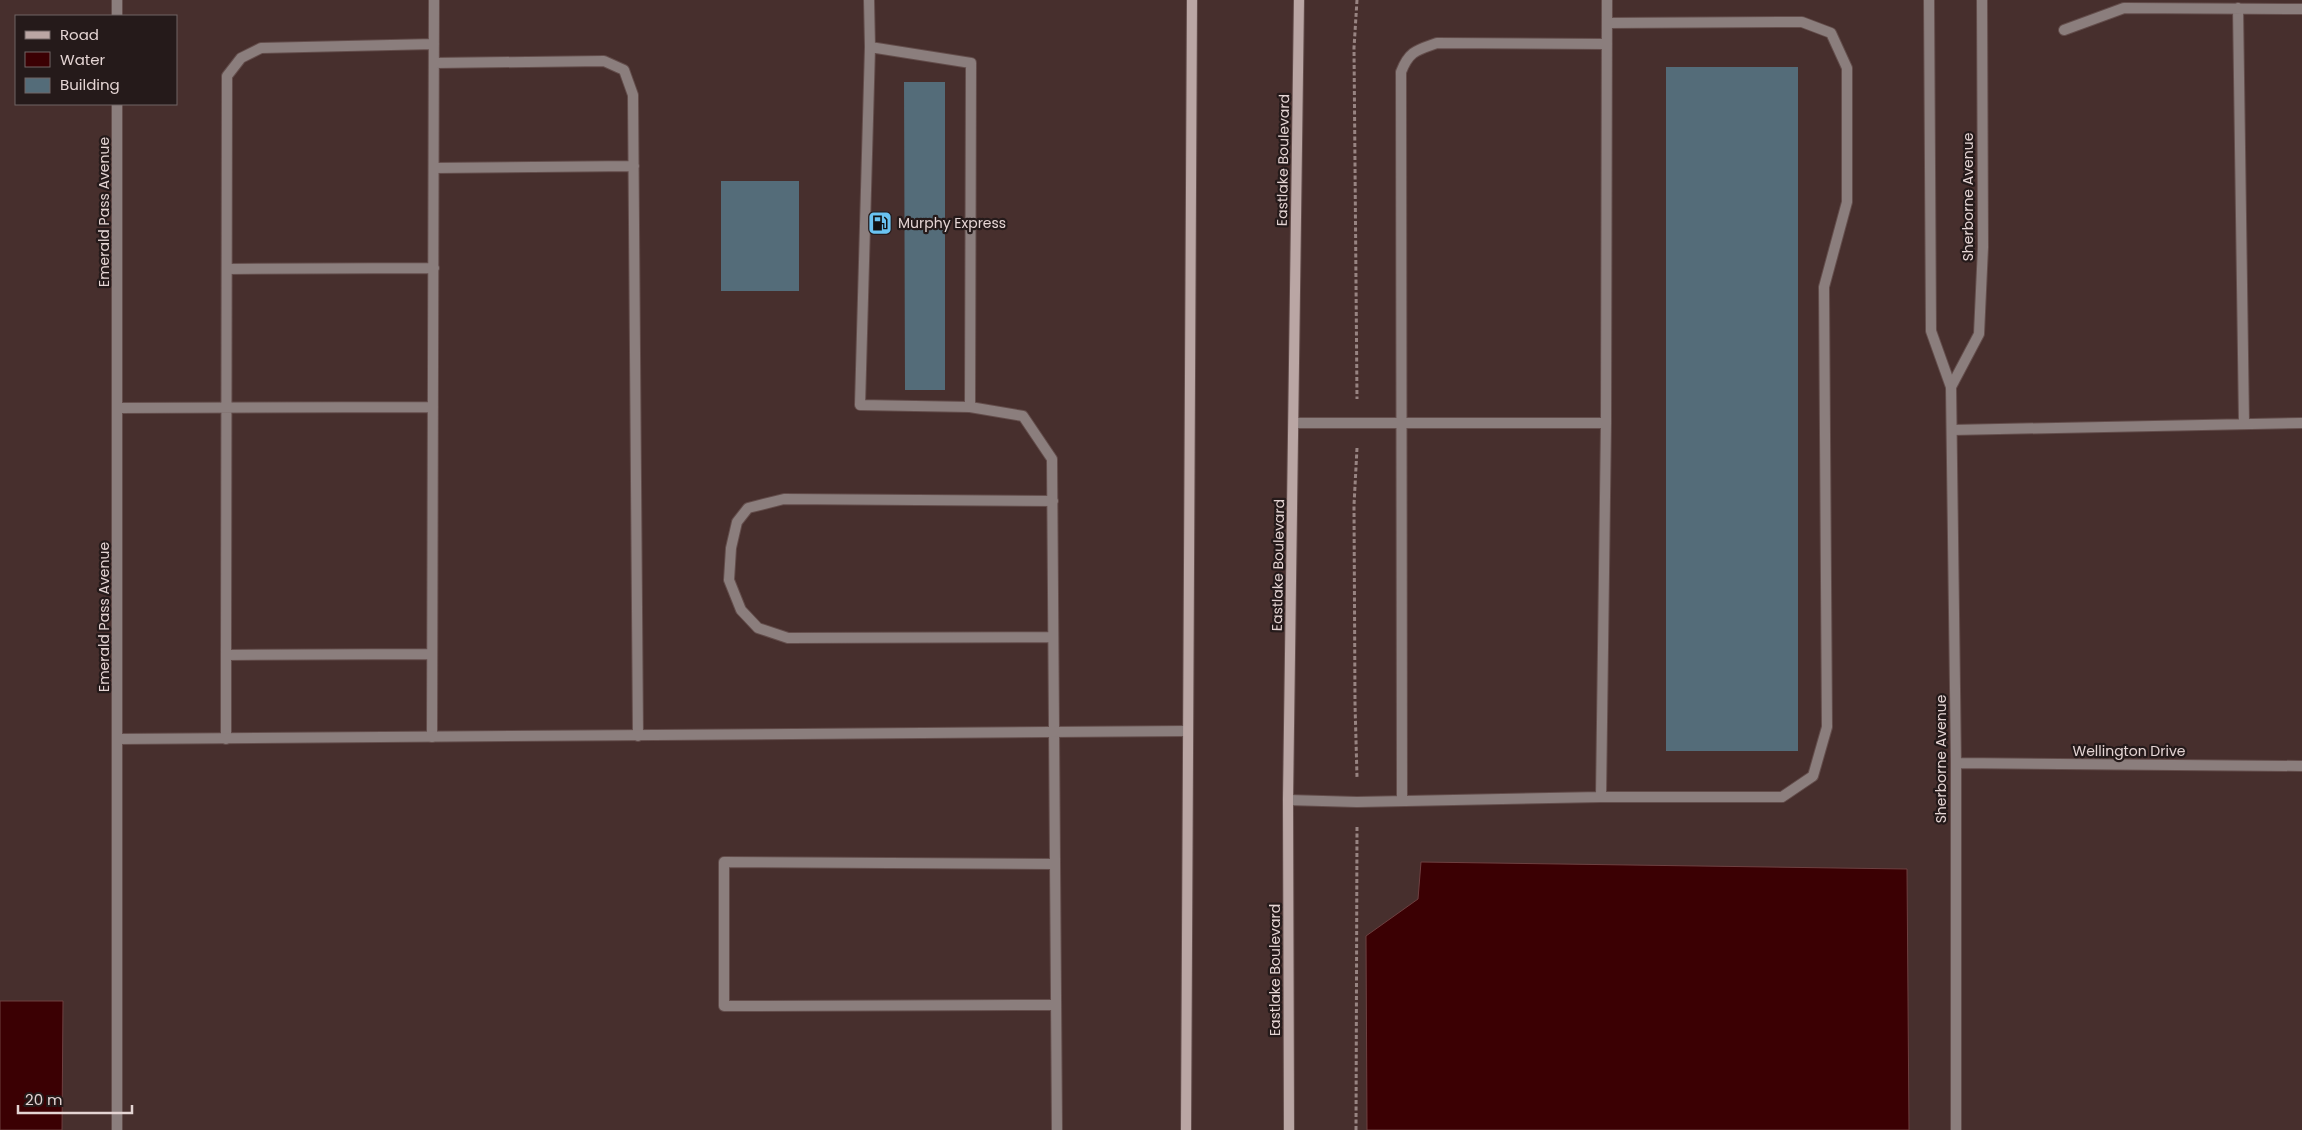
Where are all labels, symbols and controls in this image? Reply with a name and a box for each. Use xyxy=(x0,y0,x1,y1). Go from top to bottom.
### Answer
legend xyxy=(15,15,178,105)
text: Road xyxy=(60,24,99,45)
text: Water xyxy=(60,49,106,70)
text: Building xyxy=(60,74,120,95)
street label: Eastlake Boulevard xyxy=(1272,94,1294,226)
street label: Sherborne Avenue xyxy=(1958,132,1978,261)
street label: Emerald Pass Avenue xyxy=(94,137,114,287)
fuel station icon: Murphy Express xyxy=(867,210,893,236)
place label: Murphy Express xyxy=(898,213,1006,233)
street label: Eastlake Boulevard xyxy=(1267,499,1289,631)
street label: Emerald Pass Avenue xyxy=(94,542,114,692)
street label: Sherborne Avenue xyxy=(1931,694,1951,823)
street label: Wellington Drive xyxy=(2073,741,2186,761)
street label: Eastlake Boulevard xyxy=(1265,904,1285,1036)
scale bar xyxy=(18,1082,131,1114)
text: 20 m xyxy=(25,1089,63,1110)

